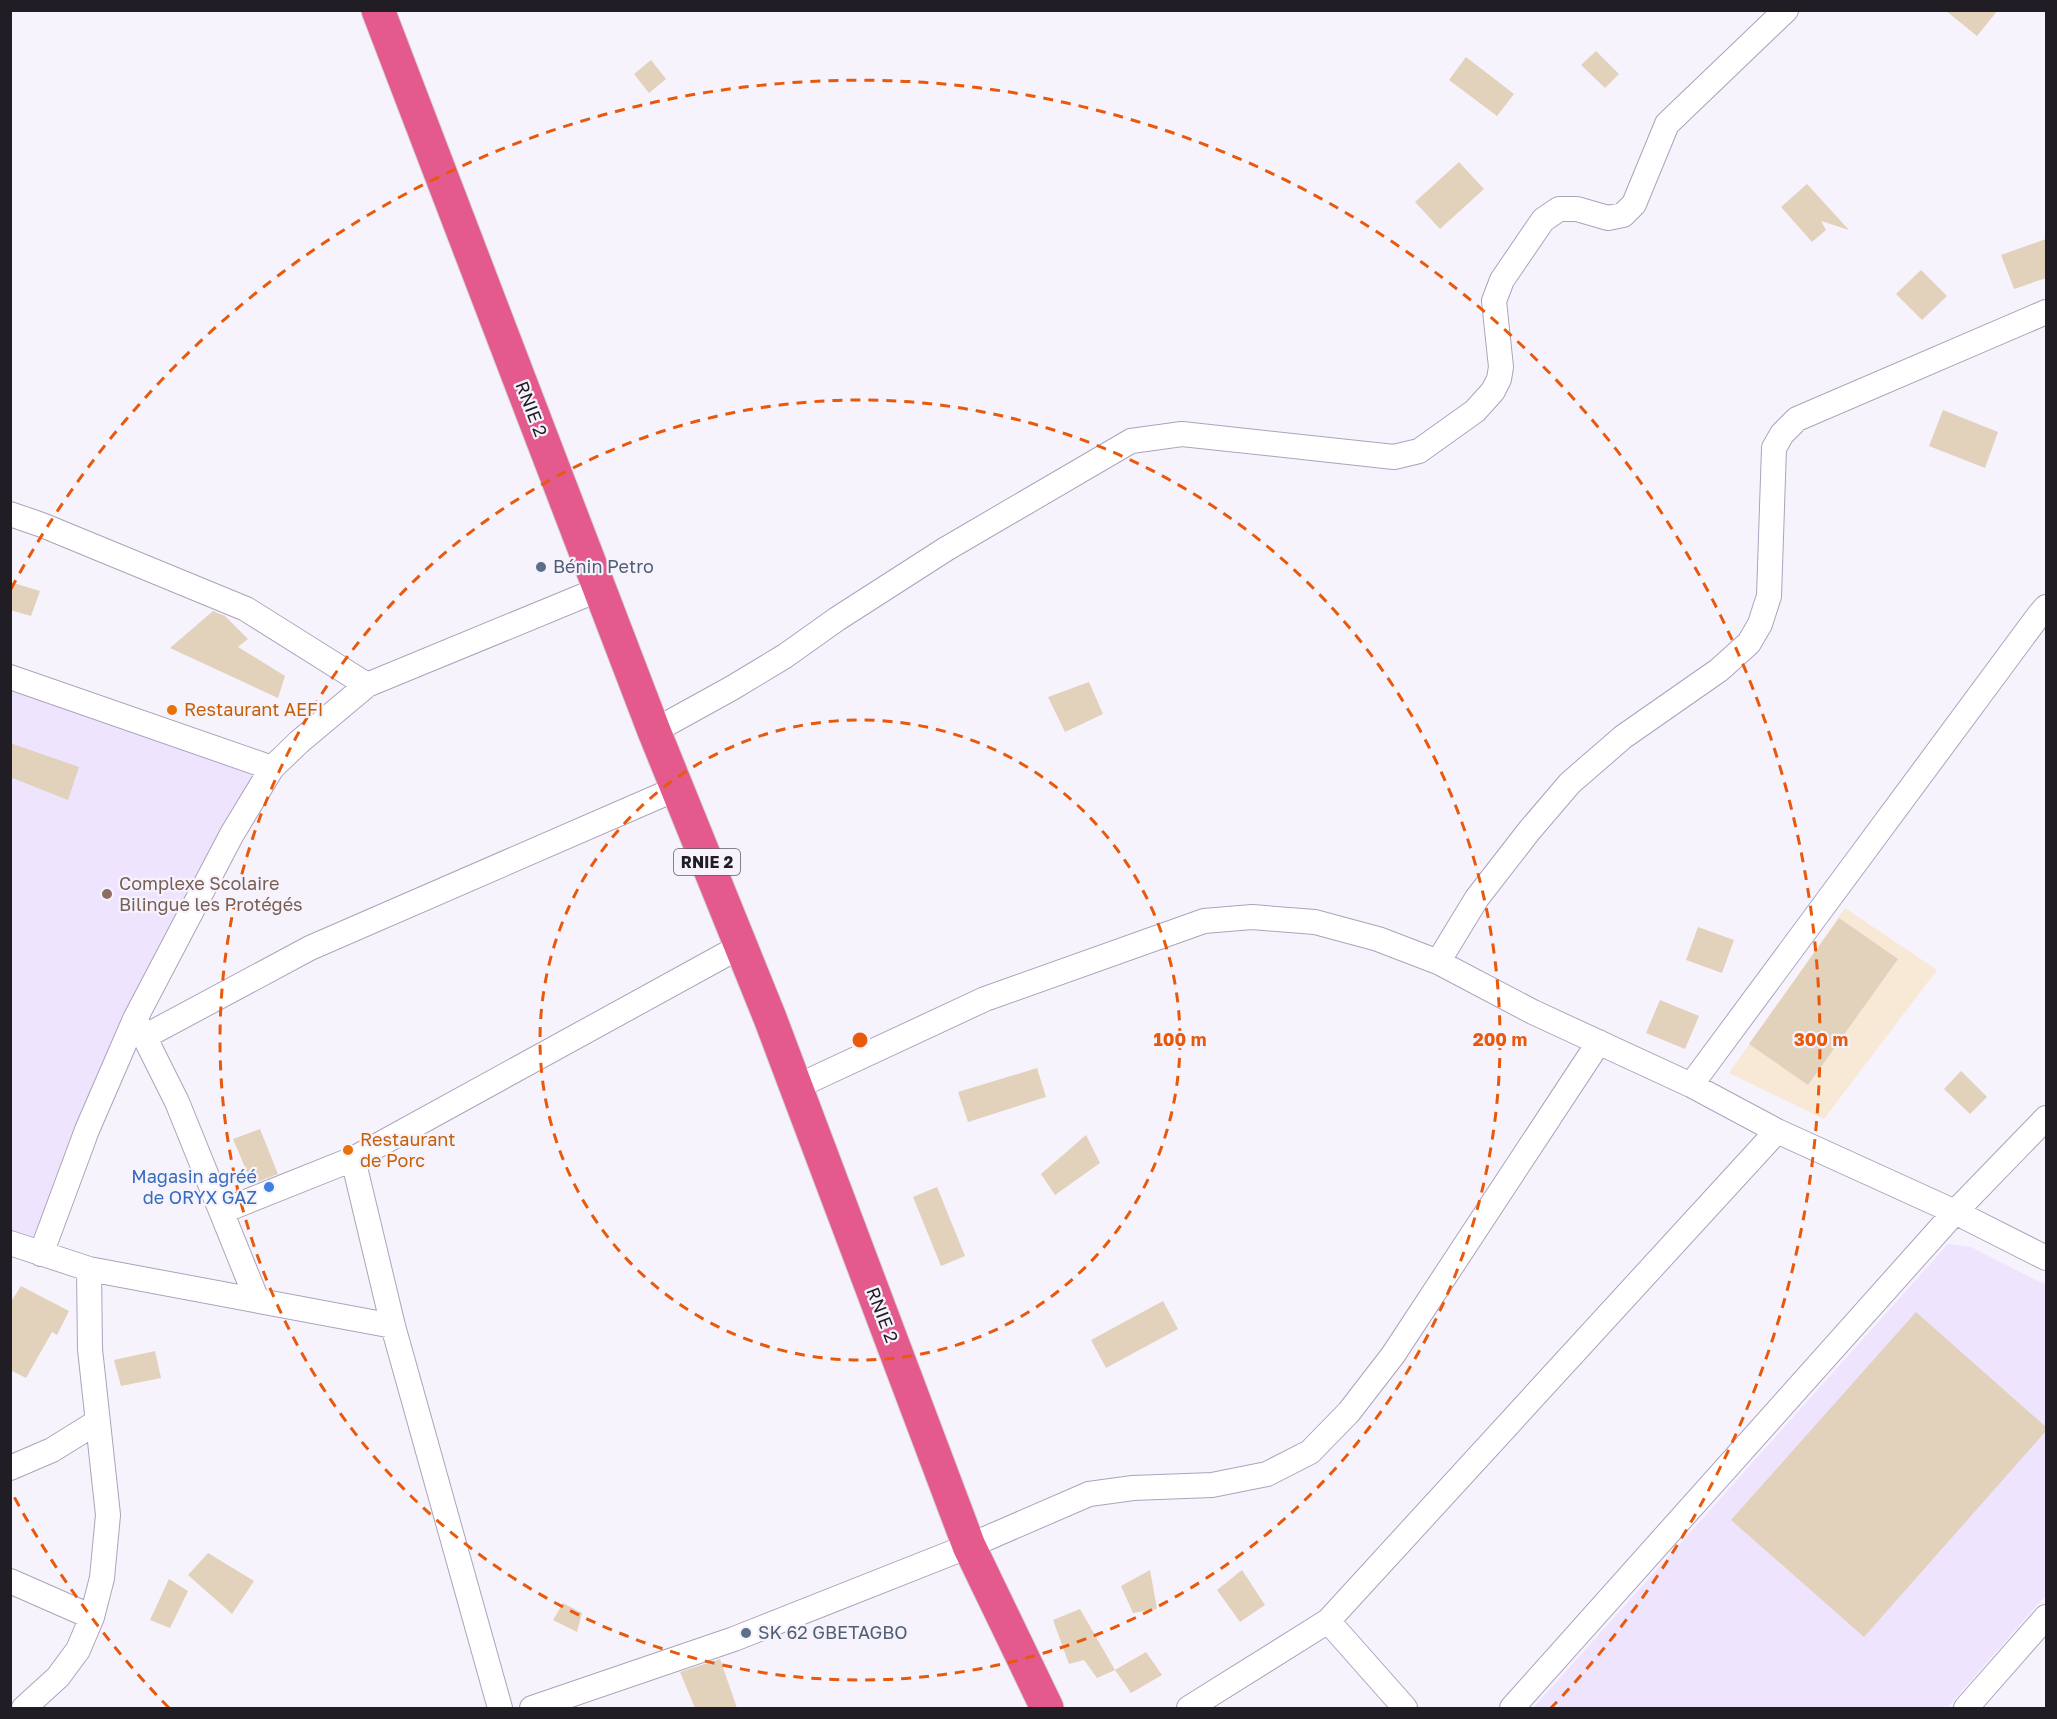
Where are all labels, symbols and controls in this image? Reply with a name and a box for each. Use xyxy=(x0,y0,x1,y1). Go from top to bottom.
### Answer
street label: RNIE 2 xyxy=(511,378,553,439)
place label: Bénin Petro xyxy=(553,555,654,577)
marker: Bénin Petro xyxy=(534,560,548,574)
place label: Restaurant AEFI xyxy=(184,698,323,720)
marker: Restaurant AEFI xyxy=(165,703,179,717)
road number: RNIE 2 xyxy=(674,849,740,875)
place label: Complexe Scolaire Bilingue les Protégés xyxy=(119,872,303,915)
marker: Complexe Scolaire Bilingue les Protégés xyxy=(100,887,114,901)
text: 100 m xyxy=(1154,1028,1206,1050)
text: 200 m xyxy=(1473,1028,1527,1050)
text: 300 m xyxy=(1794,1028,1848,1050)
centre of rings xyxy=(850,1030,870,1050)
place label: Restaurant de Porc xyxy=(360,1128,455,1171)
marker: Restaurant de Porc xyxy=(341,1143,355,1157)
place label: Magasin agréé de ORYX GAZ xyxy=(131,1165,257,1208)
marker: Magasin agréé de ORYX GAZ xyxy=(262,1180,276,1194)
street label: RNIE 2 xyxy=(862,1284,904,1345)
place label: SK 62 GBETAGBO xyxy=(758,1621,908,1643)
marker: SK 62 GBETAGBO xyxy=(739,1626,753,1640)

